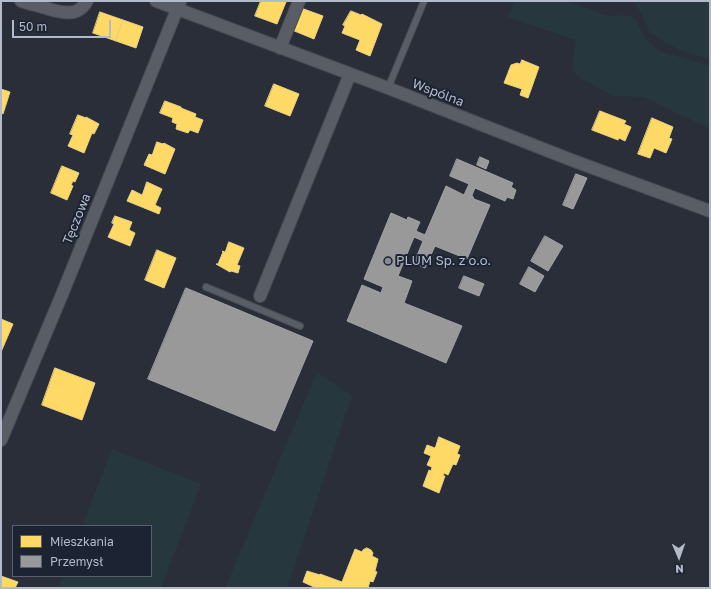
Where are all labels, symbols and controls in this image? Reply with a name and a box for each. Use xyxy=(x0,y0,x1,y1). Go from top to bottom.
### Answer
scale bar xyxy=(14,12,113,38)
text: 50 m xyxy=(19,19,47,34)
street label: Wspólna xyxy=(410,76,466,110)
street label: Tęczowa xyxy=(60,191,94,247)
place label: PLUM Sp. z o.o. xyxy=(396,253,491,269)
marker: PLUM Sp. z o.o. xyxy=(383,256,393,266)
legend xyxy=(12,525,152,577)
text: Mieszkania xyxy=(50,534,114,549)
north arrow xyxy=(659,537,699,577)
text: Przemysł xyxy=(50,554,103,569)
text: N xyxy=(675,563,684,576)

